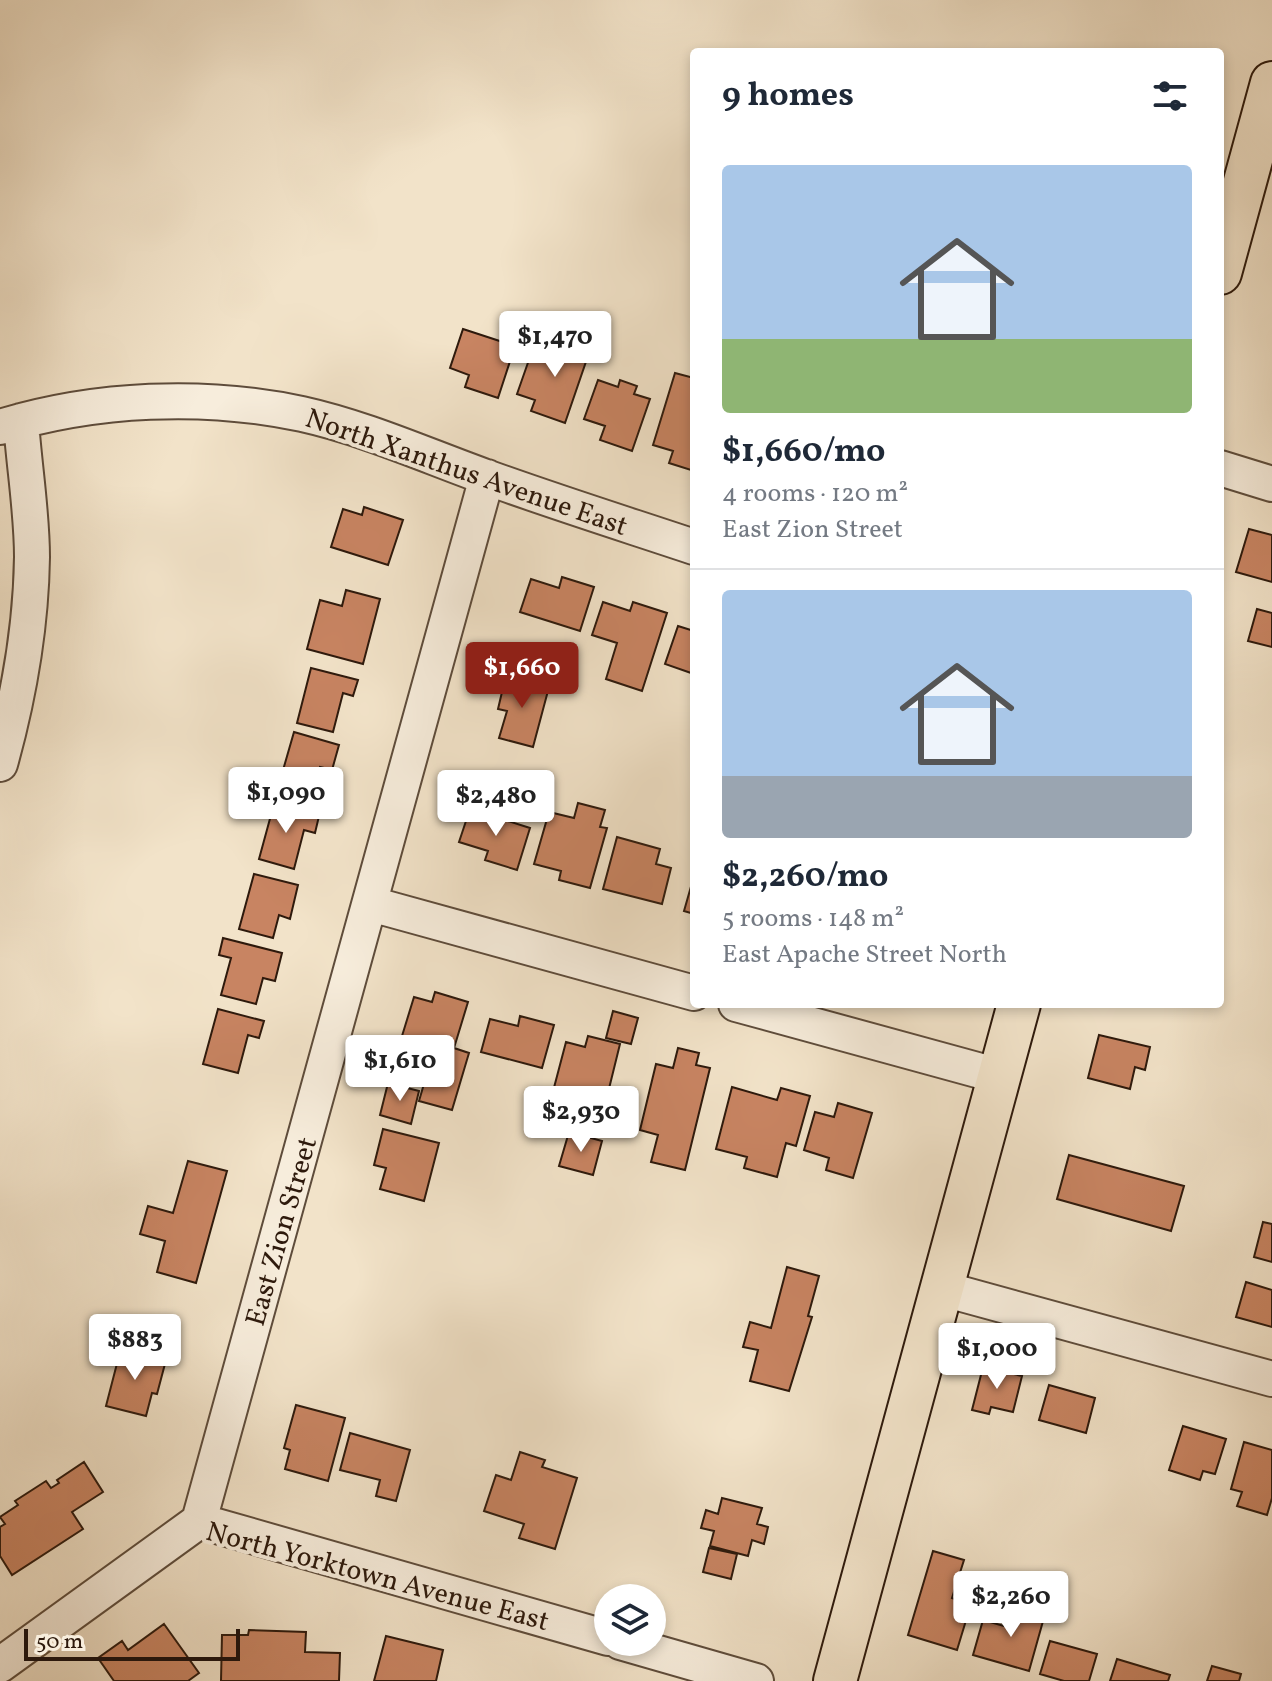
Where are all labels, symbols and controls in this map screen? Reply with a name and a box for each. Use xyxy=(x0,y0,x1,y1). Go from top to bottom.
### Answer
text: 9 homes xyxy=(722,73,854,120)
icon: filters xyxy=(1148,74,1192,118)
icon: home xyxy=(885,217,1029,361)
pin: $1,470 xyxy=(490,311,620,379)
text: $1,470 xyxy=(517,319,593,355)
street label: North Xanthus Avenue East xyxy=(300,400,633,547)
text: $1,660/mo xyxy=(722,429,886,476)
text: 4 rooms · 120 m² xyxy=(722,476,908,512)
text: East Zion Street xyxy=(722,512,903,548)
pin: $1,660 xyxy=(457,642,587,710)
icon: home xyxy=(885,642,1029,786)
text: $1,660 xyxy=(483,650,561,686)
pin: $1,090 xyxy=(221,767,351,835)
pin: $2,480 xyxy=(431,770,561,838)
text: $1,090 xyxy=(246,775,326,811)
text: $2,480 xyxy=(455,778,537,814)
text: $2,260/mo xyxy=(722,854,889,901)
text: 5 rooms · 148 m² xyxy=(722,901,904,937)
text: East Apache Street North xyxy=(722,937,1007,973)
pin: $1,610 xyxy=(335,1035,465,1103)
text: $1,610 xyxy=(363,1043,437,1079)
pin: $2,930 xyxy=(516,1086,646,1154)
text: $2,930 xyxy=(542,1094,620,1130)
street label: East Zion Street xyxy=(237,1133,328,1331)
pin: $883 xyxy=(88,1314,182,1382)
text: $883 xyxy=(107,1322,163,1358)
pin: $1,000 xyxy=(932,1323,1062,1391)
text: $1,000 xyxy=(956,1331,1038,1367)
street label: North Yorktown Avenue East xyxy=(202,1513,553,1642)
pin: $2,260 xyxy=(946,1571,1076,1639)
text: $2,260 xyxy=(971,1579,1051,1615)
map controls xyxy=(594,1584,666,1656)
button: layers xyxy=(594,1584,666,1656)
scale bar xyxy=(24,1625,240,1661)
text: 50 m xyxy=(36,1627,83,1658)

